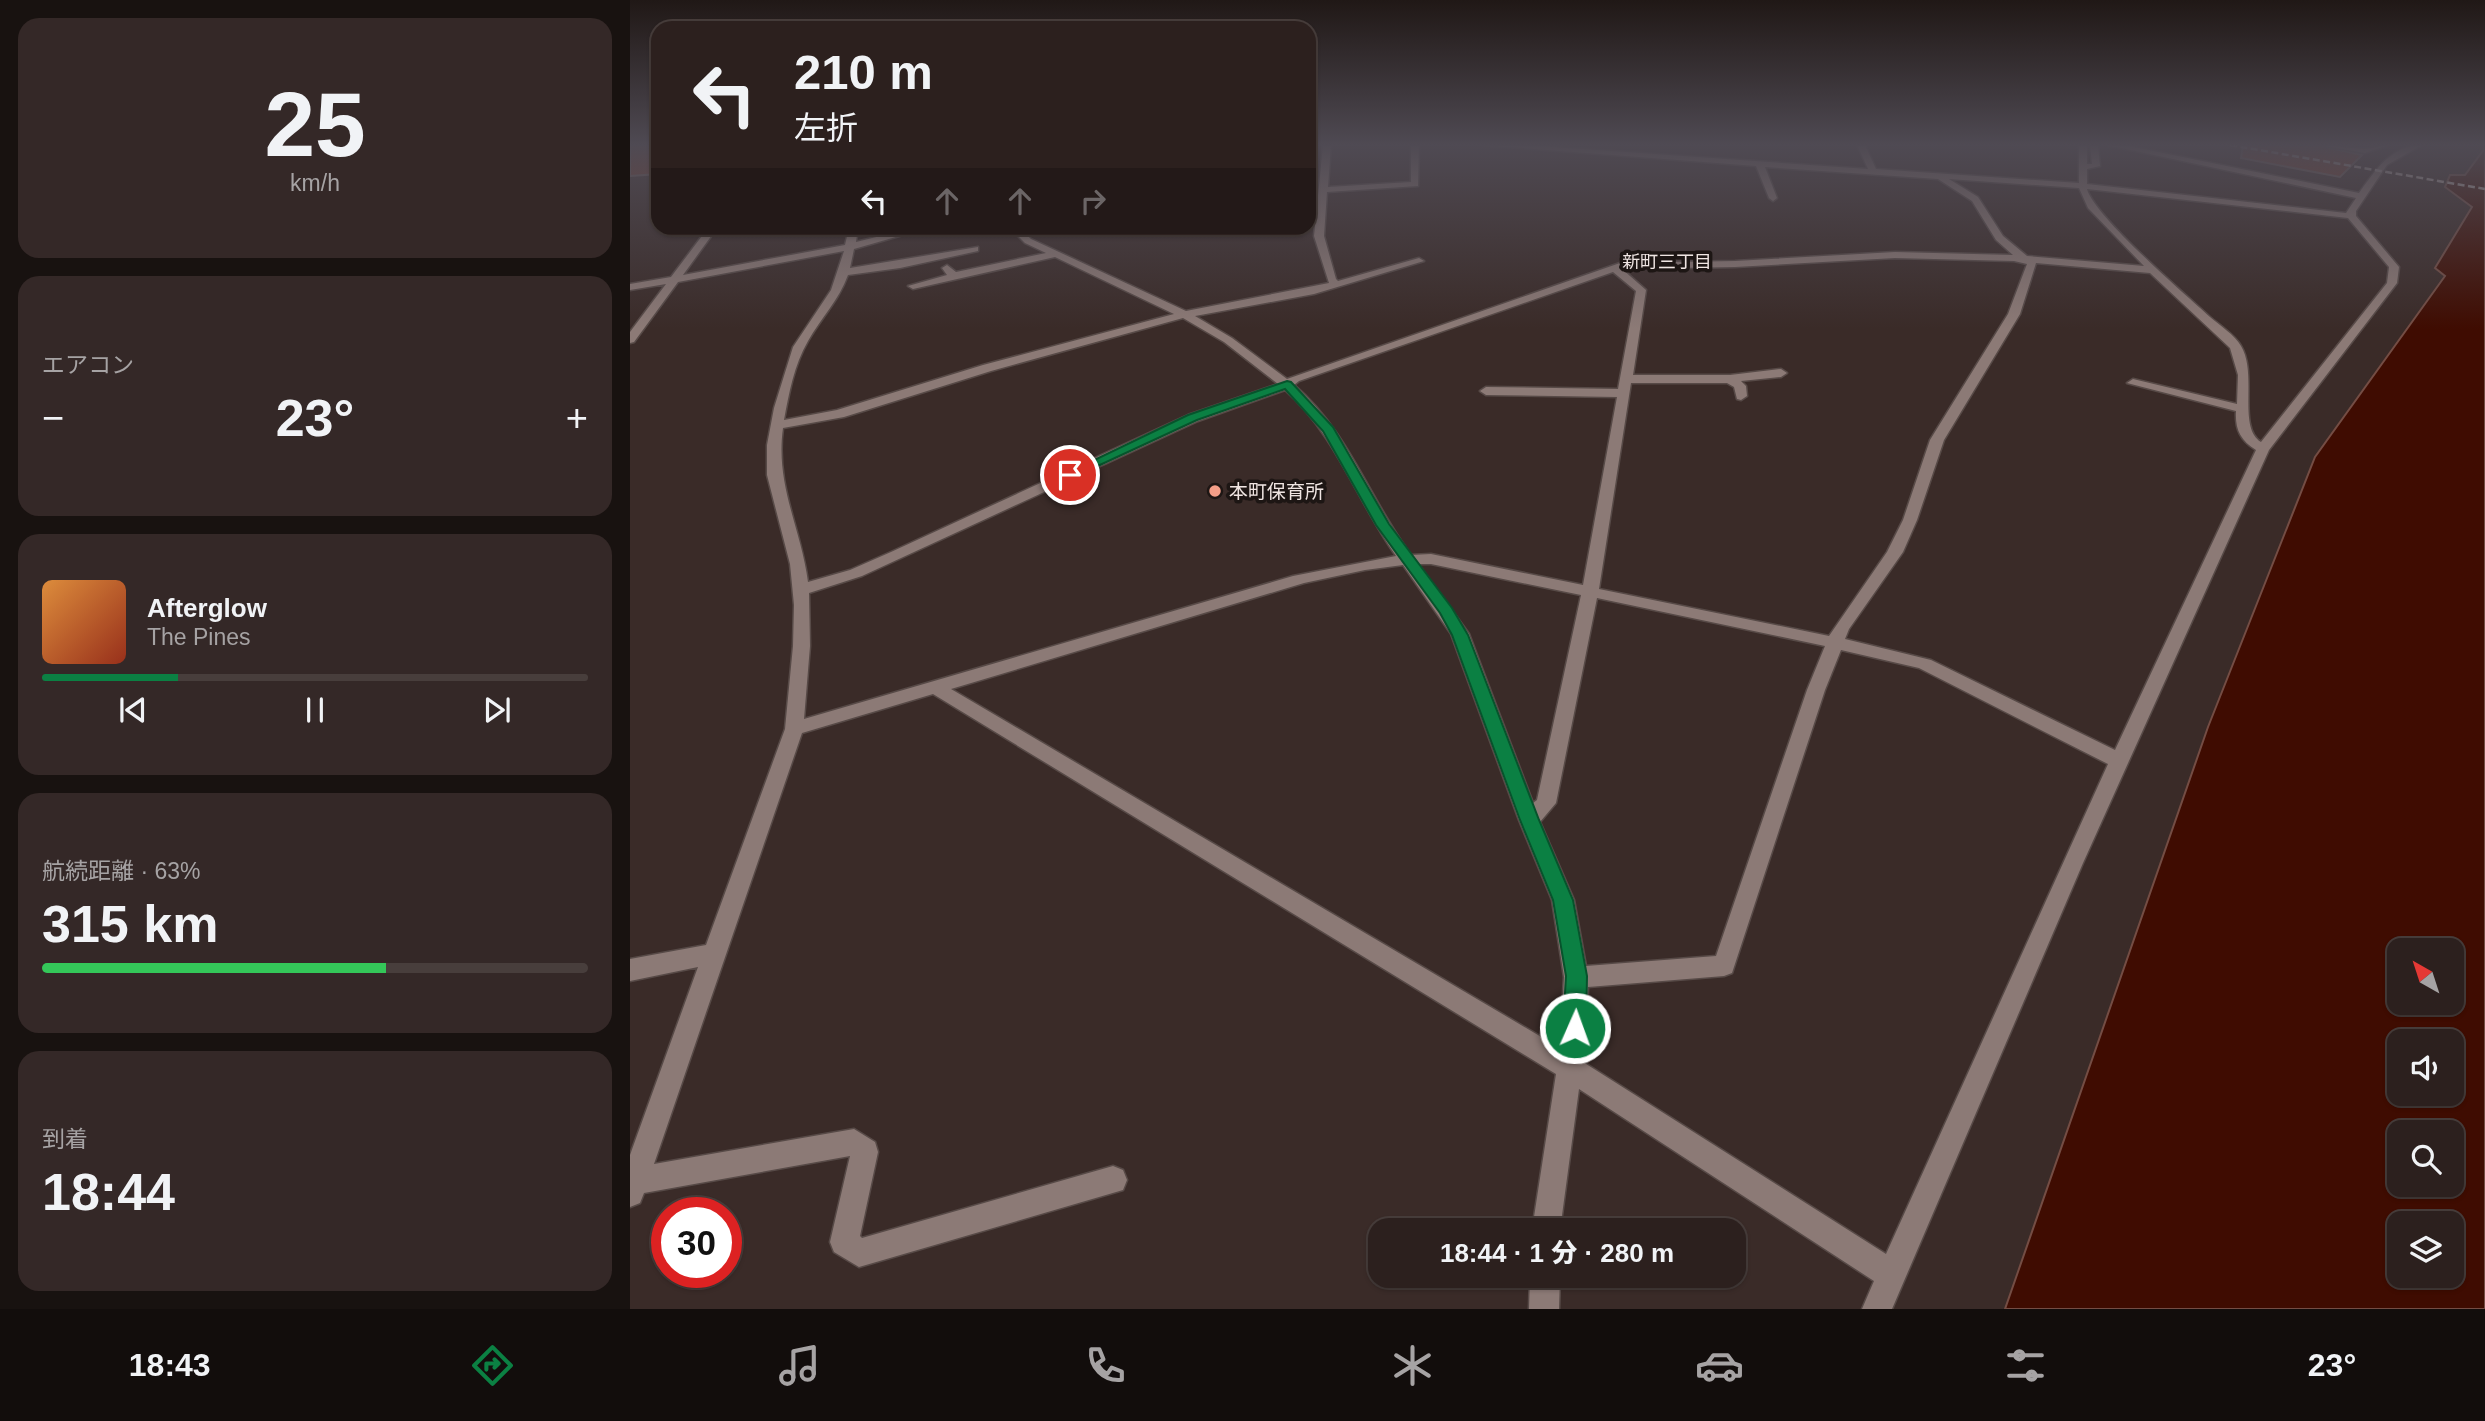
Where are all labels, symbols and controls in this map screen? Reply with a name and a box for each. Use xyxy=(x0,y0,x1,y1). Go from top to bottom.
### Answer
text: 210 m xyxy=(794,45,933,99)
icon: left xyxy=(679,49,770,140)
text: 25 xyxy=(264,74,366,175)
text: 左折 xyxy=(794,110,858,146)
text: km/h xyxy=(290,170,340,196)
icon: left xyxy=(855,182,893,220)
icon: ahead xyxy=(928,182,966,220)
icon: ahead xyxy=(1001,182,1039,220)
icon: right xyxy=(1074,182,1112,220)
district label: 新町三丁目 xyxy=(1622,252,1712,272)
text: エアコン xyxy=(42,352,134,378)
text: 23° xyxy=(276,389,354,447)
text: − xyxy=(42,397,64,439)
text: + xyxy=(566,397,588,439)
pin xyxy=(1040,445,1100,505)
icon: arrive xyxy=(1051,456,1089,494)
place label: 本町保育所 xyxy=(1229,481,1324,502)
marker: 本町保育所 xyxy=(1207,483,1223,499)
text: Afterglow xyxy=(147,593,267,623)
text: The Pines xyxy=(147,624,251,650)
icon: previous xyxy=(114,691,152,729)
icon: pause xyxy=(296,691,334,729)
icon: next xyxy=(478,691,516,729)
text: 航続距離 · 63% xyxy=(42,858,200,884)
text: 315 km xyxy=(42,895,218,953)
north arrow xyxy=(2387,938,2464,1015)
map controls xyxy=(2387,938,2464,1288)
position arrow xyxy=(1538,991,1612,1065)
button: sound xyxy=(2387,1029,2464,1106)
button: search xyxy=(2387,1120,2464,1197)
text: 到着 xyxy=(42,1126,88,1152)
text: 18:44 xyxy=(42,1163,175,1221)
speed limit sign: 30 xyxy=(651,1197,742,1288)
button: layers xyxy=(2387,1211,2464,1288)
text: 18:44 · 1 分 · 280 m xyxy=(1440,1238,1674,1268)
icon: directions xyxy=(468,1341,517,1390)
icon: music xyxy=(775,1341,824,1390)
icon: phone xyxy=(1081,1341,1130,1390)
icon: climate xyxy=(1388,1341,1437,1390)
icon: car xyxy=(1695,1341,1744,1390)
icon: filters xyxy=(2001,1341,2050,1390)
text: 18:43 xyxy=(129,1347,211,1383)
text: 23° xyxy=(2308,1347,2356,1383)

